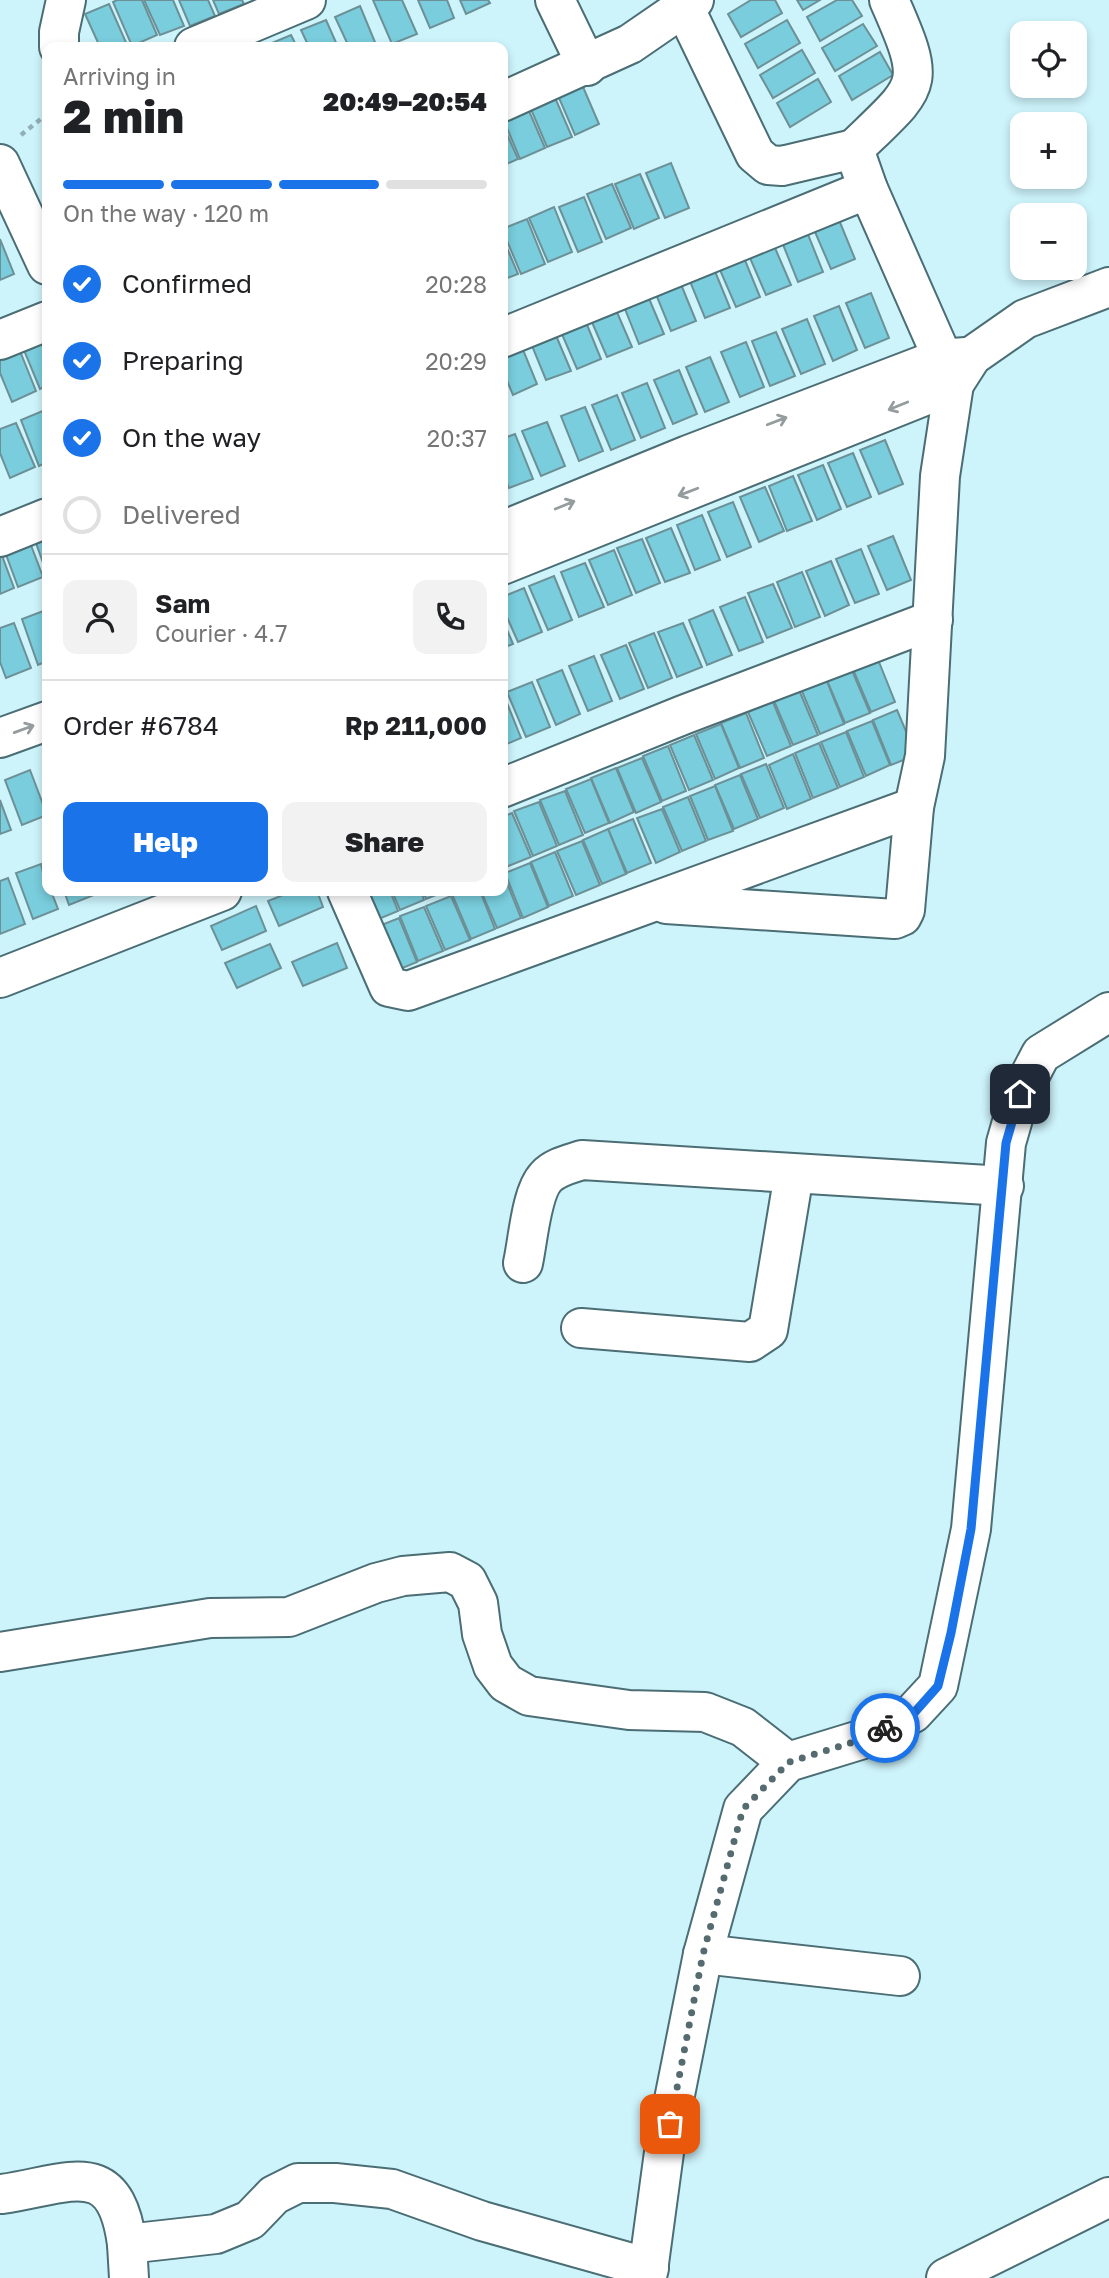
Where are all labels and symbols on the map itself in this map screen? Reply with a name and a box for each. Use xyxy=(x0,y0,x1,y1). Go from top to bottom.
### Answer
one-way arrow xyxy=(888,401,910,414)
one-way arrow xyxy=(765,414,787,427)
one-way arrow xyxy=(677,487,699,500)
one-way arrow xyxy=(554,498,576,511)
one-way arrow xyxy=(12,722,34,735)
pin xyxy=(990,1064,1050,1124)
courier xyxy=(850,1693,920,1763)
pin xyxy=(640,2094,700,2154)

